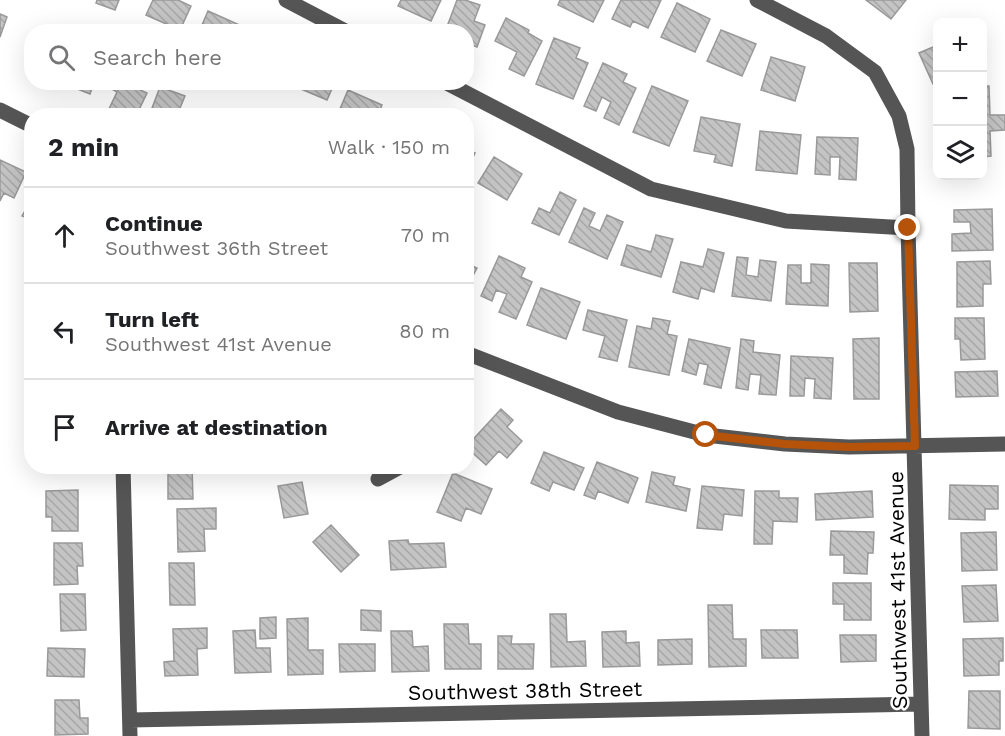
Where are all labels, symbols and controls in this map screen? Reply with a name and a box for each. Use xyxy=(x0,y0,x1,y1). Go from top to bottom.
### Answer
map controls xyxy=(933,18,987,180)
button: + xyxy=(933,18,987,72)
search box xyxy=(24,24,474,90)
icon: search xyxy=(45,41,78,74)
text: Search here xyxy=(93,45,222,70)
button: − xyxy=(933,72,987,126)
button: layers xyxy=(933,126,987,180)
text: 2 min xyxy=(48,132,119,162)
text: Walk · 150 m xyxy=(328,135,450,159)
text: Continue xyxy=(105,211,203,236)
route end xyxy=(894,214,920,240)
icon: ahead xyxy=(48,219,81,252)
text: 70 m xyxy=(401,223,450,247)
text: Southwest 36th Street xyxy=(105,236,328,260)
text: Turn left xyxy=(105,307,199,332)
icon: left xyxy=(48,315,81,348)
text: 80 m xyxy=(399,319,450,343)
text: Southwest 41st Avenue xyxy=(105,332,332,356)
icon: arrive xyxy=(48,411,81,444)
text: Arrive at destination xyxy=(105,415,328,440)
route start xyxy=(692,421,718,447)
street label: Southwest 41st Avenue xyxy=(883,471,912,709)
street label: Southwest 38th Street xyxy=(408,676,643,705)

